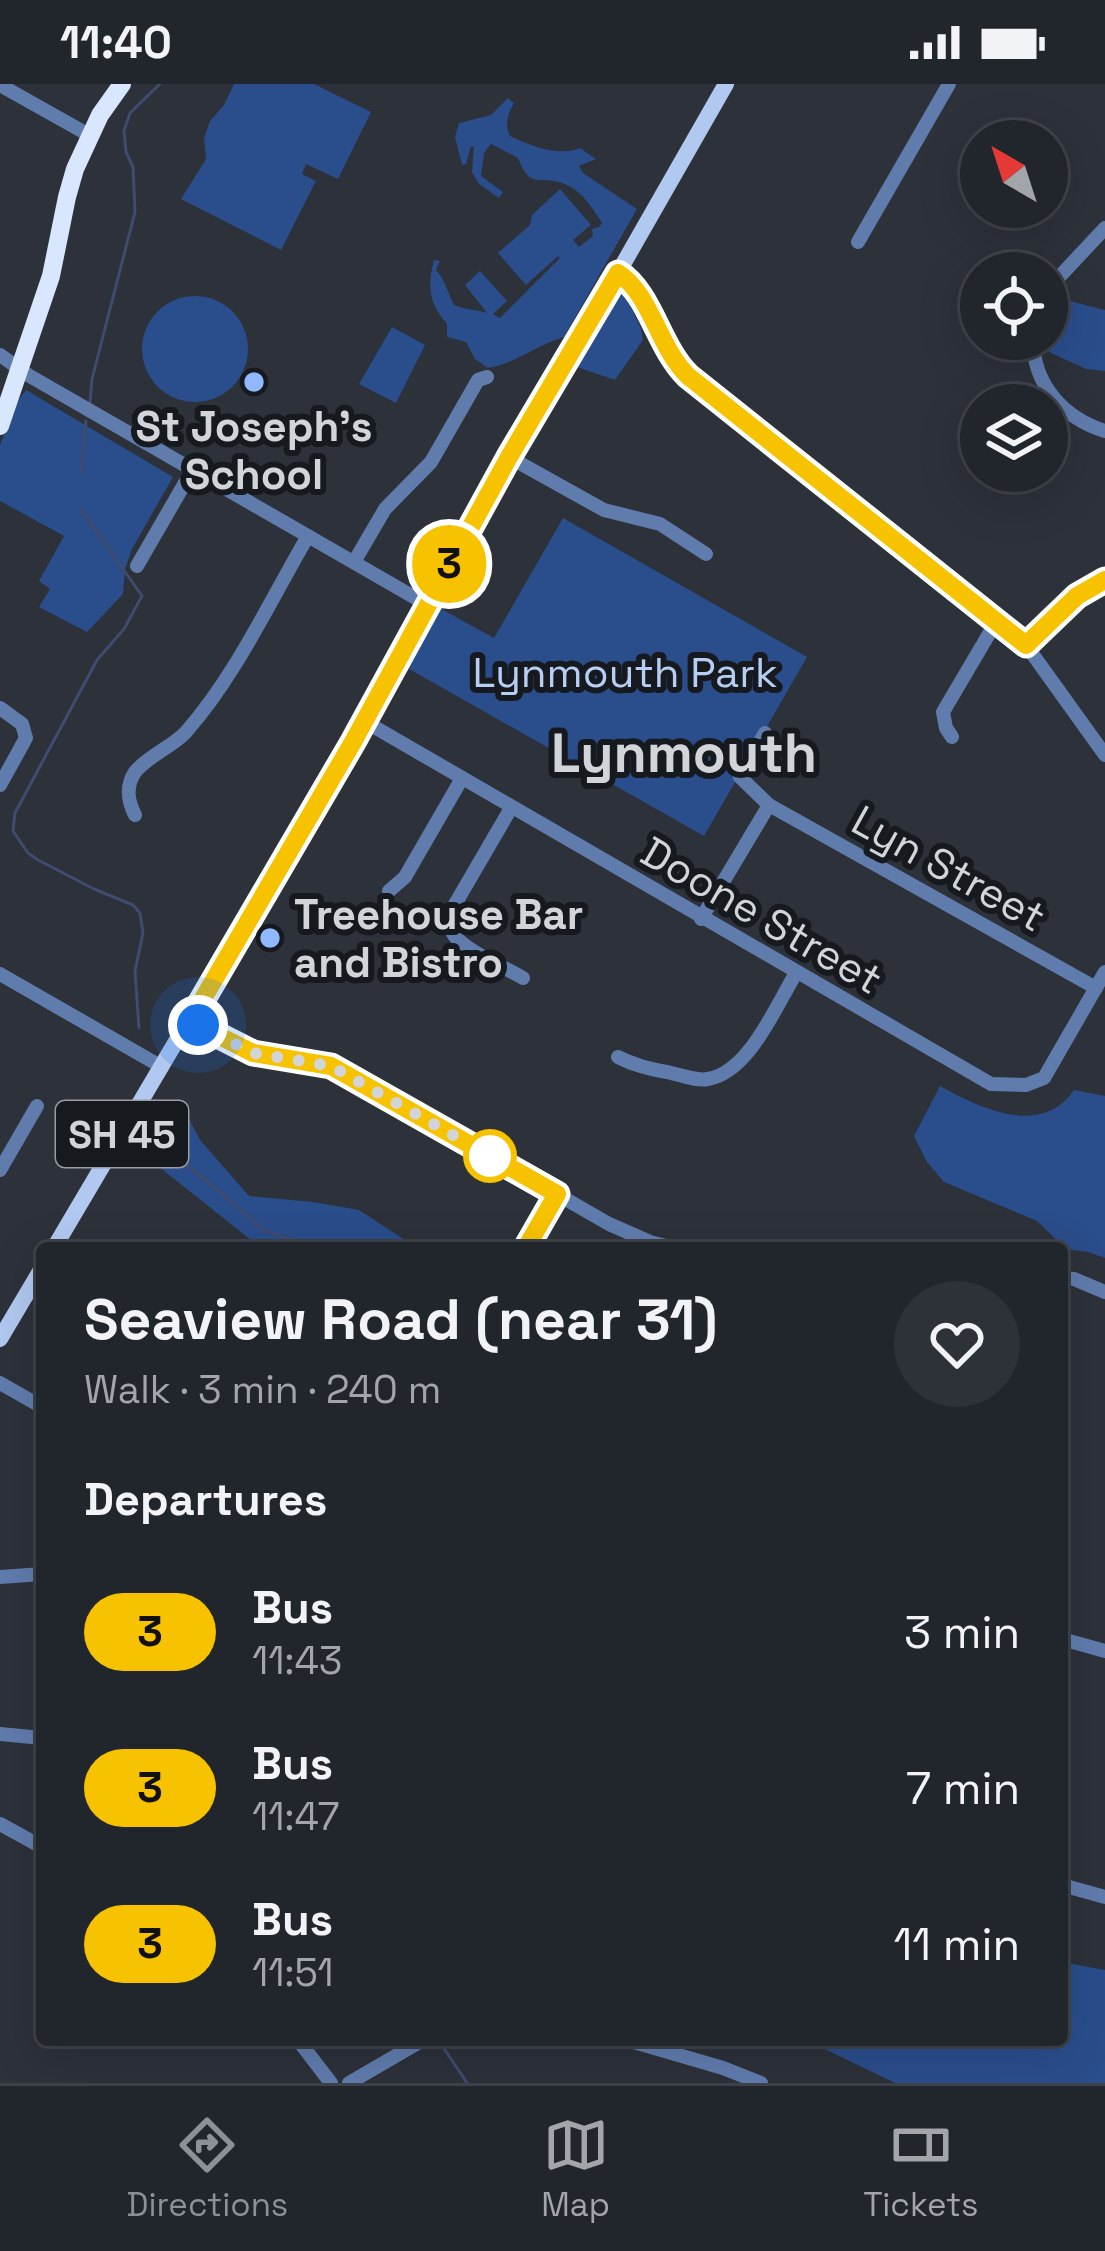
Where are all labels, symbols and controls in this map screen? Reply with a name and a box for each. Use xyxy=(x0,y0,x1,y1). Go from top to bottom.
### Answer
text: 11:40 xyxy=(60,14,172,71)
north arrow xyxy=(960,120,1068,228)
map controls xyxy=(960,120,1068,492)
button: locate xyxy=(960,252,1068,360)
marker: St Joseph's School xyxy=(241,369,267,395)
button: layers xyxy=(960,384,1068,492)
place label: St Joseph's School xyxy=(135,400,373,501)
line badge: 3 xyxy=(410,525,488,603)
text: 3 xyxy=(436,537,462,590)
park label: Lynmouth Park xyxy=(472,646,778,699)
district label: Lynmouth xyxy=(551,719,817,788)
street label: Lyn Street xyxy=(843,794,1055,943)
street label: Doone Street xyxy=(632,825,892,1006)
place label: Treehouse Bar and Bistro xyxy=(294,888,583,989)
marker: Treehouse Bar and Bistro xyxy=(257,925,283,951)
your location xyxy=(168,995,228,1055)
road number: SH 45 xyxy=(56,1101,188,1167)
unlabelled marker xyxy=(465,1131,515,1181)
button: heart xyxy=(894,1281,1020,1407)
text: Seaview Road (near 31) xyxy=(84,1283,718,1356)
text: Walk · 3 min · 240 m xyxy=(84,1365,441,1414)
text: Departures xyxy=(84,1471,327,1528)
text: Bus xyxy=(252,1579,333,1636)
text: 3 min xyxy=(904,1604,1020,1661)
text: 3 xyxy=(137,1605,163,1658)
text: 11:43 xyxy=(252,1636,342,1685)
text: Bus xyxy=(252,1735,333,1792)
text: 7 min xyxy=(906,1760,1020,1817)
text: 3 xyxy=(137,1761,163,1814)
text: 11:47 xyxy=(252,1792,340,1841)
text: Bus xyxy=(252,1891,333,1948)
text: 11 min xyxy=(894,1916,1020,1973)
text: 3 xyxy=(137,1917,163,1970)
text: 11:51 xyxy=(252,1948,334,1997)
tab: Directions xyxy=(127,2112,288,2226)
tab: Map xyxy=(541,2112,610,2226)
tab: Tickets xyxy=(863,2112,978,2226)

